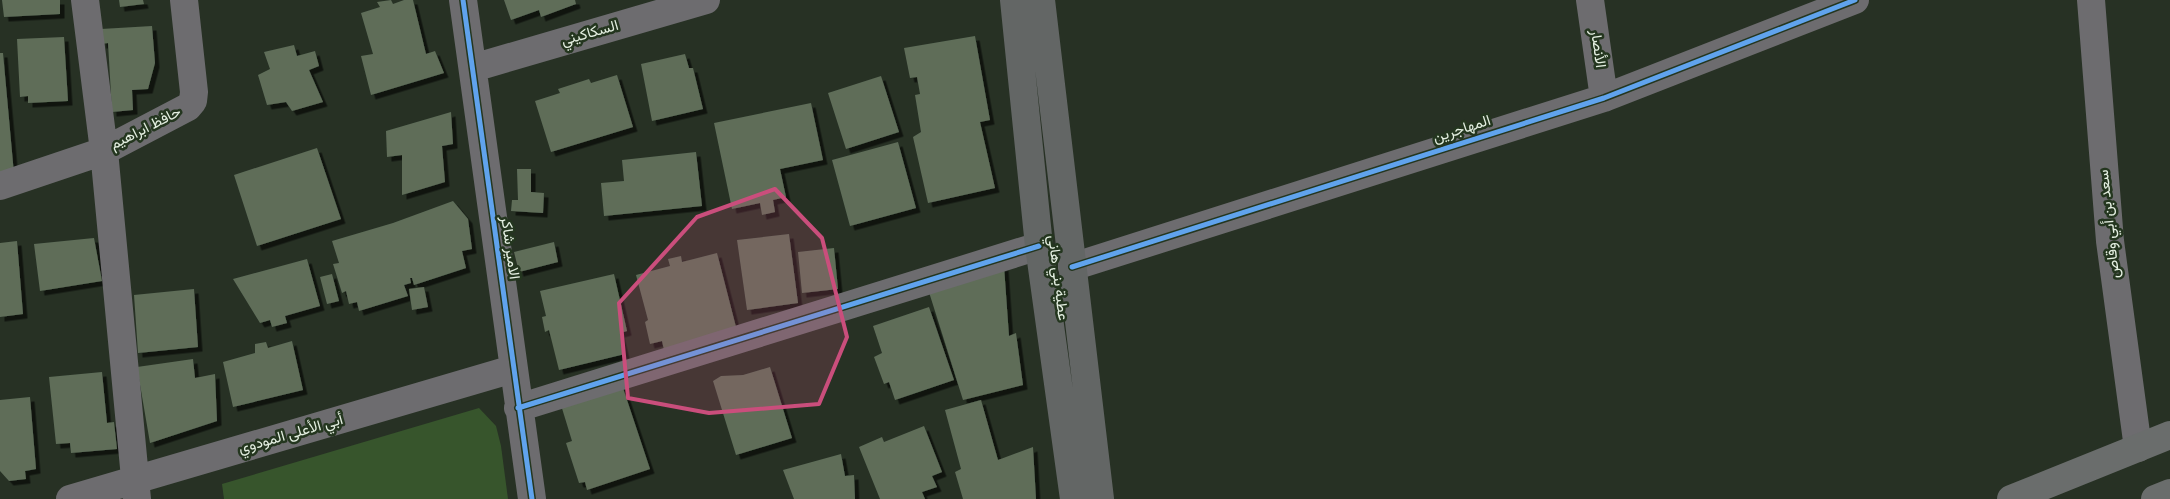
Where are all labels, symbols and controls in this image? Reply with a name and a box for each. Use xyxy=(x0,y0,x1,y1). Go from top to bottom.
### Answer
street label: السكاكيني xyxy=(559,17,622,53)
street label: الأنصار xyxy=(1585,28,1610,69)
street label: حافظ ابراهيم xyxy=(107,103,185,155)
street label: المهاجرين xyxy=(1431,112,1493,148)
street label: سعد بن أبي وقاص xyxy=(2095,168,2127,279)
street label: الامير شاكر xyxy=(495,214,523,281)
street label: عطية بني هاني xyxy=(1040,234,1072,322)
street label: أبي الأعلى المودوي xyxy=(236,410,347,461)

